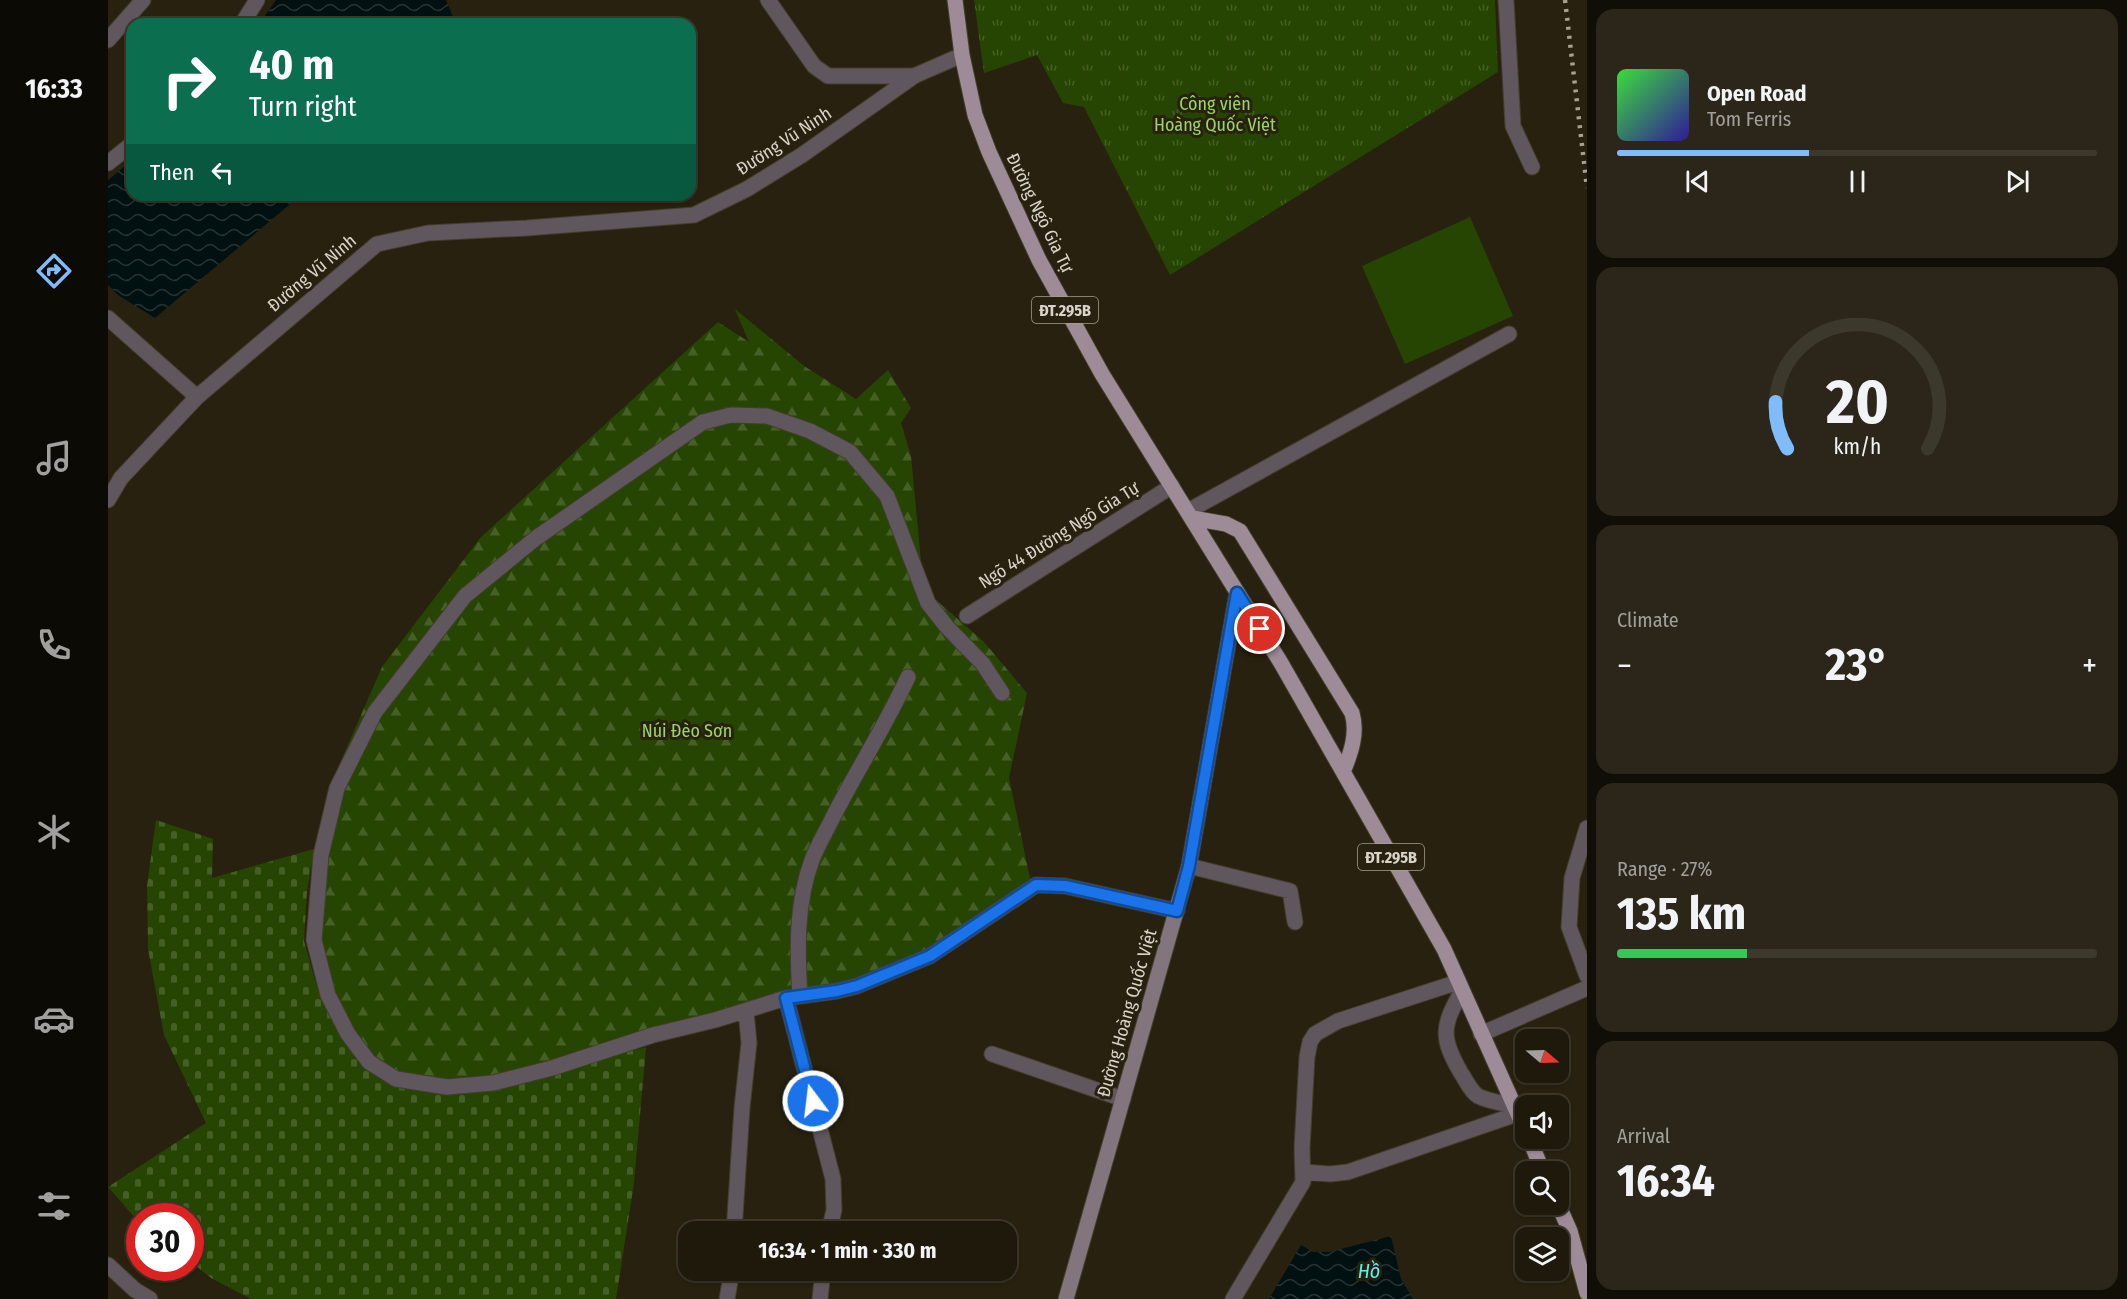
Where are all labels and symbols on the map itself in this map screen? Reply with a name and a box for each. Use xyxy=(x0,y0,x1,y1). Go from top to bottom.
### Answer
park label: Công viên Hoàng Quốc Việt xyxy=(1154,93,1276,136)
street label: Đường Vũ Ninh xyxy=(732,102,836,180)
street label: Đường Ngô Gia Tự xyxy=(1002,150,1079,276)
street label: Đường Vũ Ninh xyxy=(263,230,361,316)
road number: ĐT.295B xyxy=(1032,297,1098,323)
street label: Ngõ 44 Đường Ngô Gia Tự xyxy=(975,477,1143,593)
pin xyxy=(1234,603,1285,654)
park label: Núi Đèo Sơn xyxy=(642,720,732,742)
road number: ĐT.295B xyxy=(1358,844,1424,870)
street label: Đường Hoàng Quốc Việt xyxy=(1092,926,1162,1100)
north arrow xyxy=(1515,1029,1569,1083)
position arrow xyxy=(781,1069,845,1133)
speed limit sign: 30 xyxy=(126,1203,204,1281)
water label: Hồ xyxy=(1358,1259,1380,1283)

